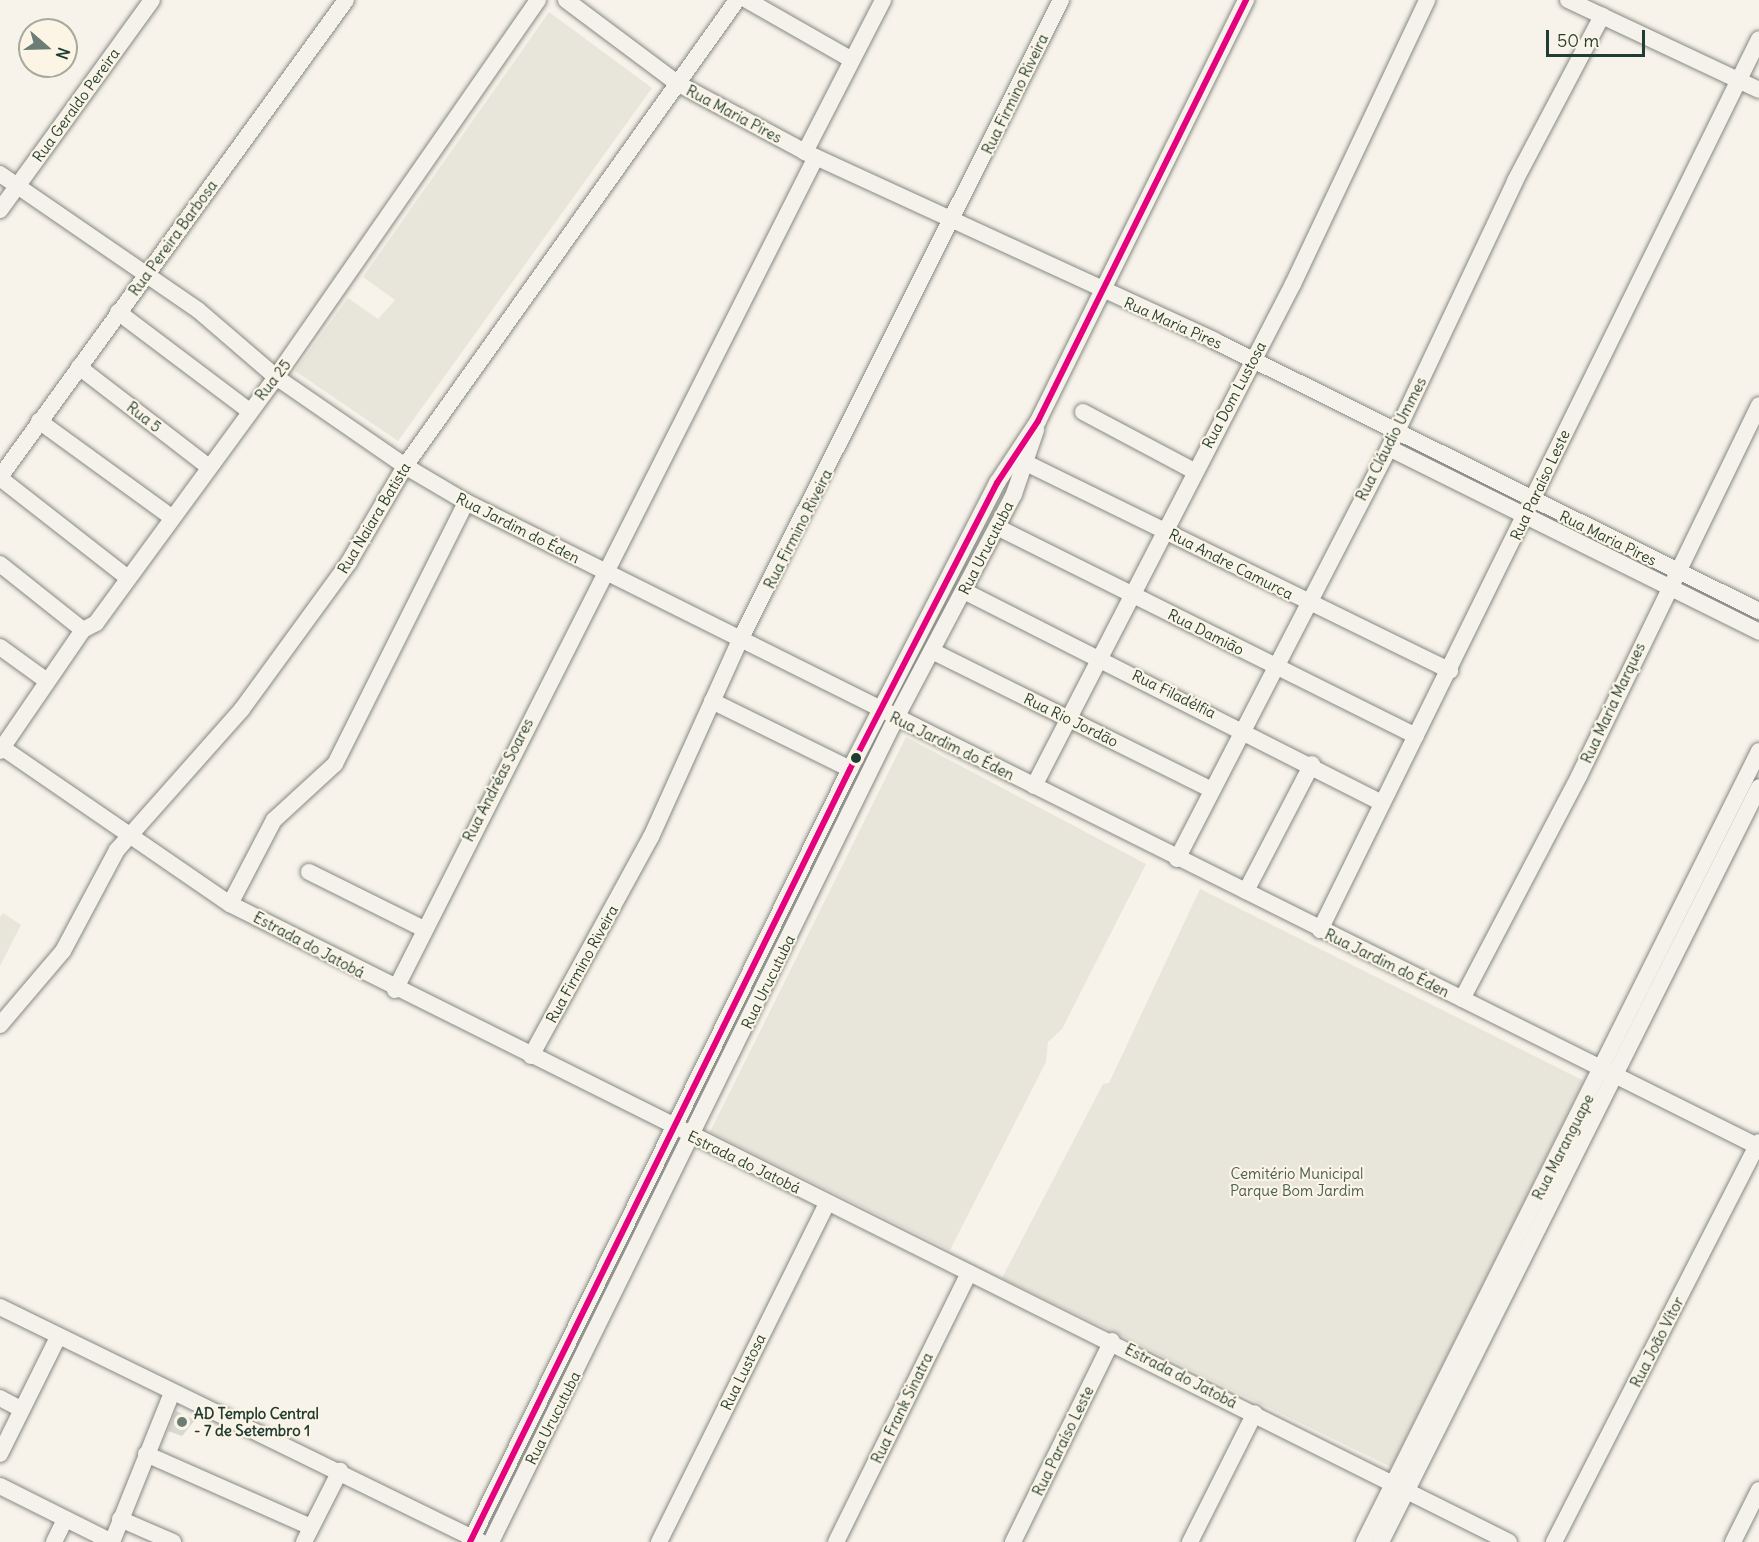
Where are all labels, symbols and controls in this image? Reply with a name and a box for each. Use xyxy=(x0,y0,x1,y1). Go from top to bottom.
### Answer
north arrow xyxy=(18,18,78,78)
scale bar xyxy=(1549,18,1648,56)
text: 50 m xyxy=(1557,29,1599,52)
street label: Rua Firmino Riveira xyxy=(978,31,1052,157)
street label: Rua Geraldo Pereira xyxy=(29,45,123,165)
text: N xyxy=(52,45,74,62)
street label: Rua Maria Pires xyxy=(683,81,785,147)
street label: Rua Pereira Barbosa xyxy=(125,177,221,299)
street label: Rua Maria Pires xyxy=(1121,293,1225,353)
street label: Rua Dom Lustosa xyxy=(1198,338,1270,452)
street label: Rua 25 xyxy=(251,356,295,404)
street label: Rua Cláudio Ummes xyxy=(1352,374,1430,504)
street label: Rua 5 xyxy=(123,398,165,436)
street label: Rua Paraíso Leste xyxy=(1507,427,1573,543)
street label: Rua Naiara Batista xyxy=(334,459,414,577)
street label: Rua Firmino Riveira xyxy=(760,466,836,592)
street label: Rua Jardim do Éden xyxy=(453,489,583,567)
street label: Rua Urucutuba xyxy=(955,498,1017,598)
street label: Rua Maria Pires xyxy=(1557,507,1659,569)
street label: Rua Andre Camurca xyxy=(1166,525,1296,603)
street label: Rua Damião xyxy=(1165,605,1247,659)
street label: Rua Maria Marques xyxy=(1577,640,1649,766)
street label: Rua Filadélfia xyxy=(1129,666,1219,722)
street label: Rua Rio Jordão xyxy=(1021,689,1121,751)
street label: Rua Jardim do Éden xyxy=(887,708,1017,784)
street label: Rua Andréas Soares xyxy=(459,715,537,845)
unlabelled marker xyxy=(850,752,862,764)
street label: Rua Firmino Riveira xyxy=(542,902,622,1026)
street label: Estrada do Jatobá xyxy=(250,908,368,982)
street label: Rua Jardim do Éden xyxy=(1322,925,1452,1001)
street label: Rua Urucutuba xyxy=(737,932,799,1032)
street label: Rua Maranguape xyxy=(1529,1091,1597,1203)
street label: Estrada do Jatobá xyxy=(685,1127,803,1197)
park label: Cemitério Municipal Parque Bom Jardim xyxy=(1230,1164,1364,1199)
street label: Rua João Vítor xyxy=(1626,1294,1688,1390)
street label: Rua Lustosa xyxy=(717,1331,769,1413)
street label: Estrada do Jatobá xyxy=(1122,1340,1240,1412)
street label: Rua Frank Sinatra xyxy=(867,1350,937,1466)
street label: Rua Urucutuba xyxy=(522,1368,584,1468)
street label: Rua Paraíso Leste xyxy=(1029,1383,1097,1499)
place label: AD Templo Central - 7 de Setembro 1 xyxy=(194,1404,319,1439)
marker: AD Templo Central - 7 de Setembro 1 xyxy=(175,1415,189,1429)

